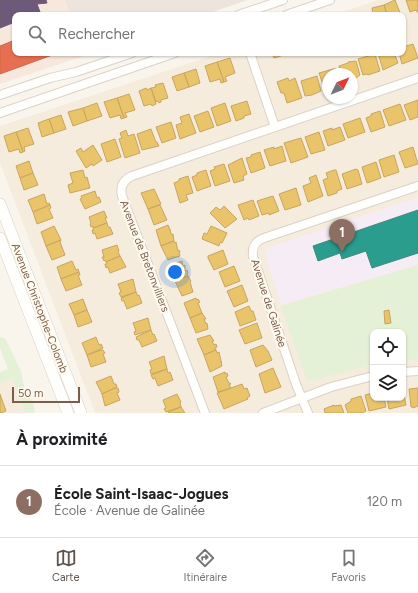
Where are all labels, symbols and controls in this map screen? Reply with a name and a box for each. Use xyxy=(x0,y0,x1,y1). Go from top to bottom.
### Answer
search box xyxy=(12,12,406,56)
icon: search xyxy=(26,23,48,45)
text: Rechercher xyxy=(58,25,135,43)
north arrow xyxy=(322,68,358,104)
street label: Avenue de Bretonvilliers xyxy=(117,198,172,314)
pin: 1 xyxy=(329,219,355,252)
street label: Avenue Christophe-Colomb xyxy=(9,241,70,375)
street label: Avenue de Galinée xyxy=(248,257,289,349)
your location xyxy=(165,262,185,282)
map controls xyxy=(370,329,406,401)
button: locate xyxy=(370,329,406,365)
button: layers xyxy=(370,365,406,401)
scale bar xyxy=(12,385,80,404)
text: 50 m xyxy=(18,387,43,400)
text: À proximité xyxy=(16,429,107,449)
text: École Saint-Isaac-Jogues xyxy=(54,485,228,503)
text: 1 xyxy=(26,494,32,509)
text: 120 m xyxy=(367,494,402,509)
text: École · Avenue de Galinée xyxy=(54,503,205,518)
tab: Carte xyxy=(52,547,79,584)
tab: Itinéraire xyxy=(184,547,227,584)
tab: Favoris xyxy=(331,547,366,584)

